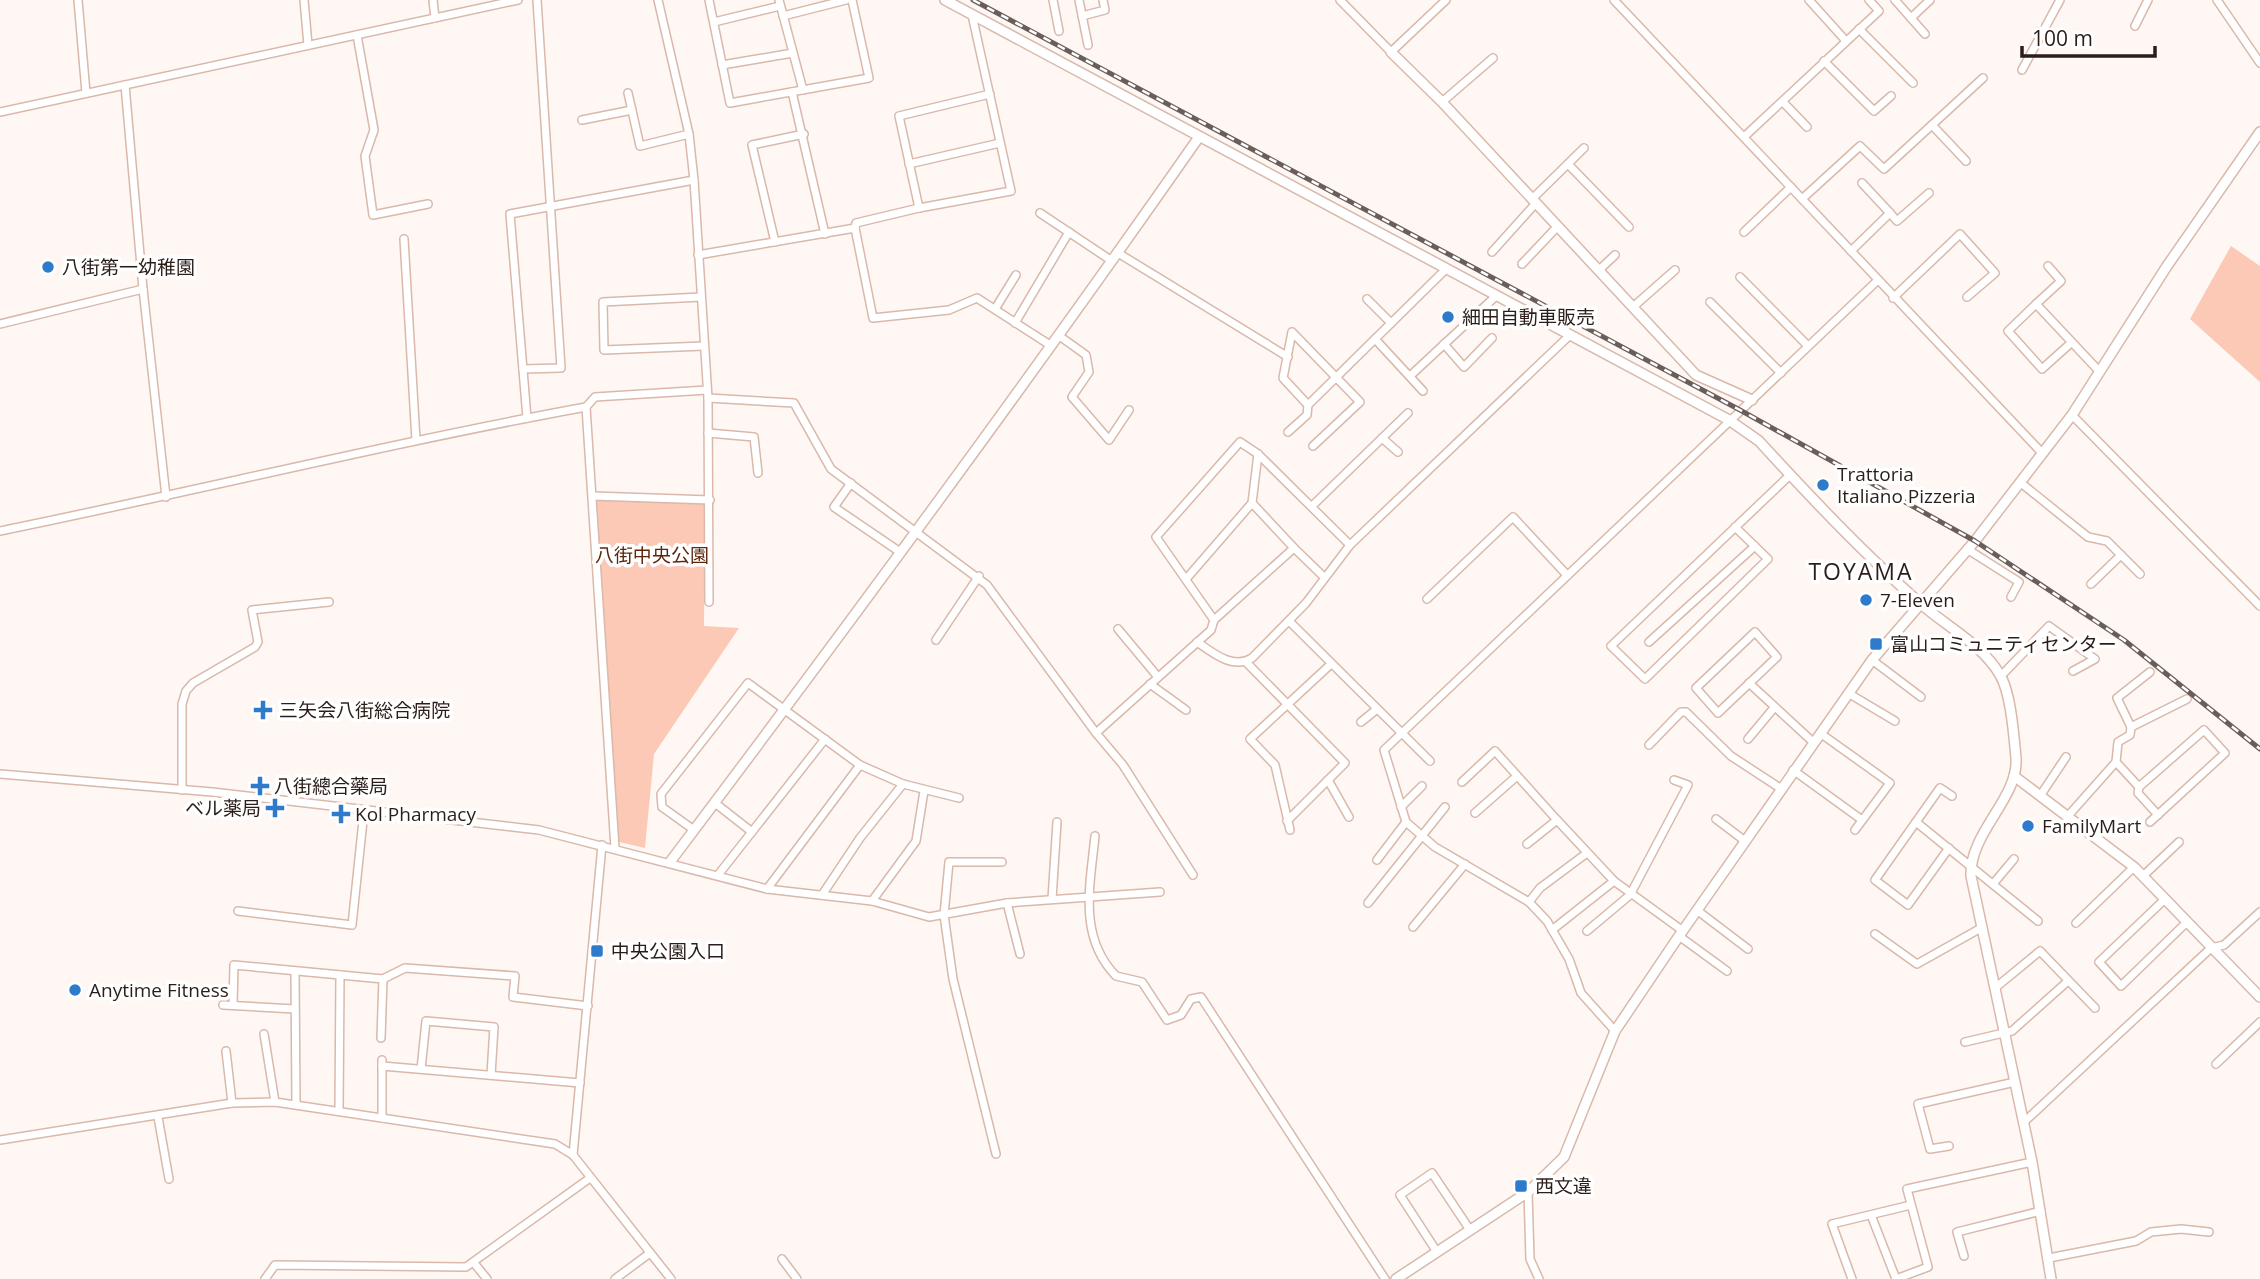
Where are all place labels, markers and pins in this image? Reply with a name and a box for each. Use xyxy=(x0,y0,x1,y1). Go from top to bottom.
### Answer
place label: 八街第一幼稚園 xyxy=(62,254,195,280)
marker: 八街第一幼稚園 xyxy=(40,259,56,275)
place label: 細田自動車販売 xyxy=(1462,304,1595,330)
marker: 細田自動車販売 xyxy=(1440,309,1456,325)
place label: Trattoria Italiano Pizzeria xyxy=(1837,461,1976,509)
marker: Trattoria Italiano Pizzeria xyxy=(1815,477,1831,493)
place label: 7-Eleven xyxy=(1880,587,1955,613)
marker: 7-Eleven xyxy=(1858,592,1874,608)
place label: 富山コミュニティセンター xyxy=(1890,631,2117,657)
marker: 富山コミュニティセンター xyxy=(1868,636,1884,652)
place label: 三矢会八街総合病院 xyxy=(279,697,450,723)
marker: 三矢会八街総合病院 xyxy=(253,700,273,720)
place label: 八街總合藥局 xyxy=(274,773,388,799)
marker: 八街總合藥局 xyxy=(252,778,268,794)
place label: ベル薬局 xyxy=(185,795,261,821)
marker: ベル薬局 xyxy=(267,800,283,816)
place label: Kol Pharmacy xyxy=(355,801,476,827)
marker: Kol Pharmacy xyxy=(333,806,349,822)
place label: FamilyMart xyxy=(2042,813,2141,839)
marker: FamilyMart xyxy=(2020,818,2036,834)
place label: 中央公園入口 xyxy=(611,938,725,964)
marker: 中央公園入口 xyxy=(589,943,605,959)
place label: Anytime Fitness xyxy=(89,977,229,1003)
marker: Anytime Fitness xyxy=(67,982,83,998)
place label: 西文違 xyxy=(1535,1173,1592,1199)
marker: 西文違 xyxy=(1513,1178,1529,1194)

